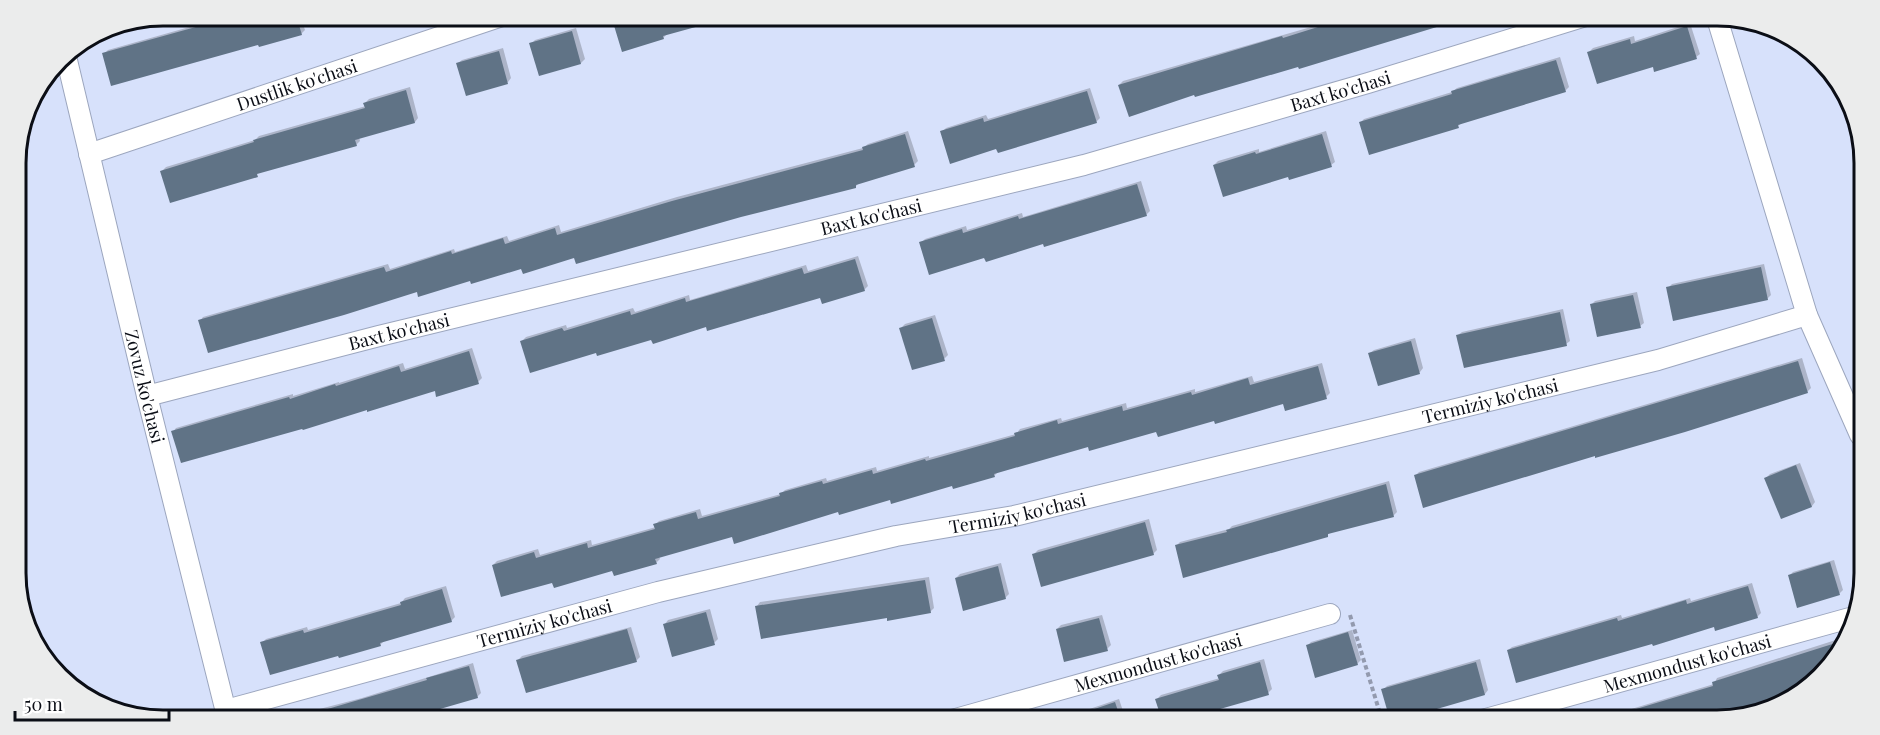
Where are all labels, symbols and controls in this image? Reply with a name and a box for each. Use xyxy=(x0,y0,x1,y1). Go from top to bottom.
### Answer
street label: Dustlik ko'chasi xyxy=(233,53,360,116)
street label: Baxt ko'chasi xyxy=(1288,65,1393,117)
street label: Baxt ko'chasi xyxy=(818,193,924,240)
street label: Baxt ko'chasi xyxy=(346,307,452,355)
street label: Zovuz ko'chasi xyxy=(120,327,170,446)
street label: Termiziy ko'chasi xyxy=(1420,373,1561,429)
street label: Termiziy ko'chasi xyxy=(947,487,1088,539)
street label: Termiziy ko'chasi xyxy=(474,593,615,653)
street label: Mexmondust ko'chasi xyxy=(1072,627,1245,697)
street label: Mexmondust ko'chasi xyxy=(1601,628,1774,698)
scale bar xyxy=(15,684,170,722)
text: 50 m xyxy=(24,692,63,716)

